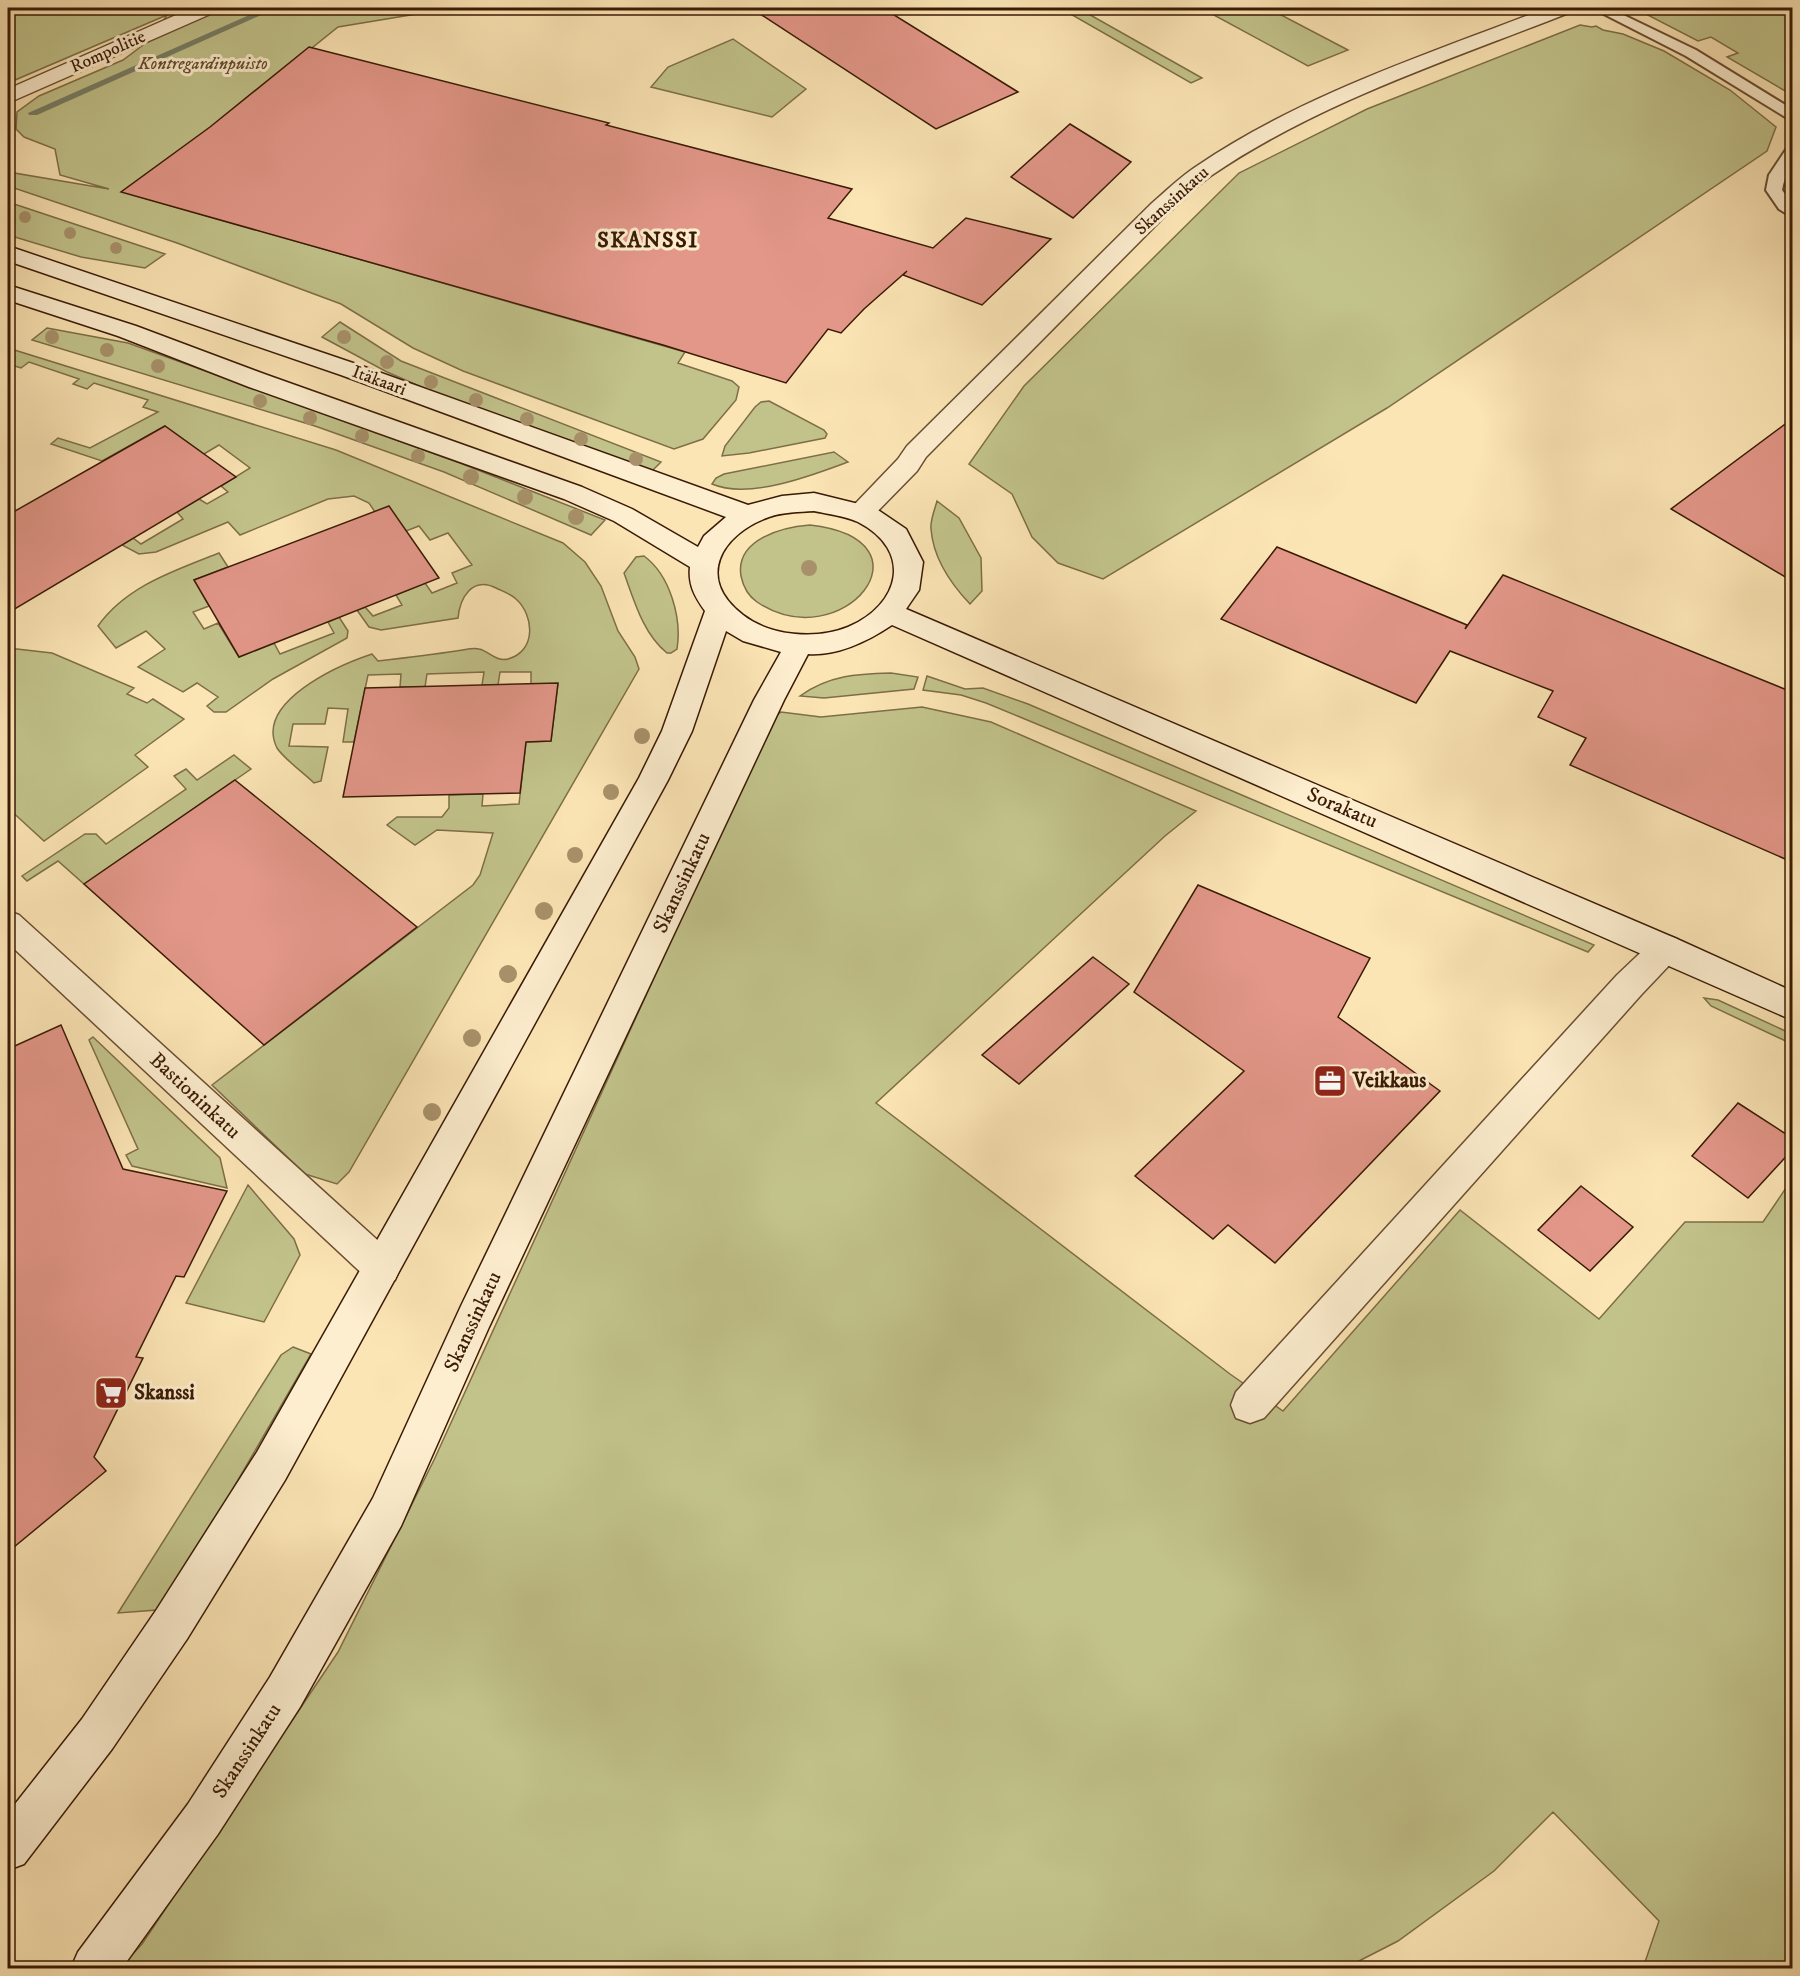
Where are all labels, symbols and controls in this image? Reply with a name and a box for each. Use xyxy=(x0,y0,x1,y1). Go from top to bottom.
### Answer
street label: Rompolitie xyxy=(67,26,149,78)
park label: Kontregardinpuisto xyxy=(137,53,268,75)
street label: Skanssinkatu xyxy=(1130,162,1214,240)
district label: SKANSSI xyxy=(597,227,699,254)
street label: Itäkaari xyxy=(349,361,409,401)
street label: Sorakatu xyxy=(1303,782,1381,834)
street label: Skanssinkatu xyxy=(647,829,717,937)
street label: Bastioninkatu xyxy=(144,1047,246,1145)
office icon: Veikkaus xyxy=(1312,1063,1348,1099)
place label: Veikkaus xyxy=(1352,1068,1426,1094)
street label: Skanssinkatu xyxy=(438,1268,508,1376)
supermarket icon: Skanssi xyxy=(93,1375,129,1411)
place label: Skanssi xyxy=(134,1380,195,1406)
street label: Skanssinkatu xyxy=(207,1699,287,1803)

